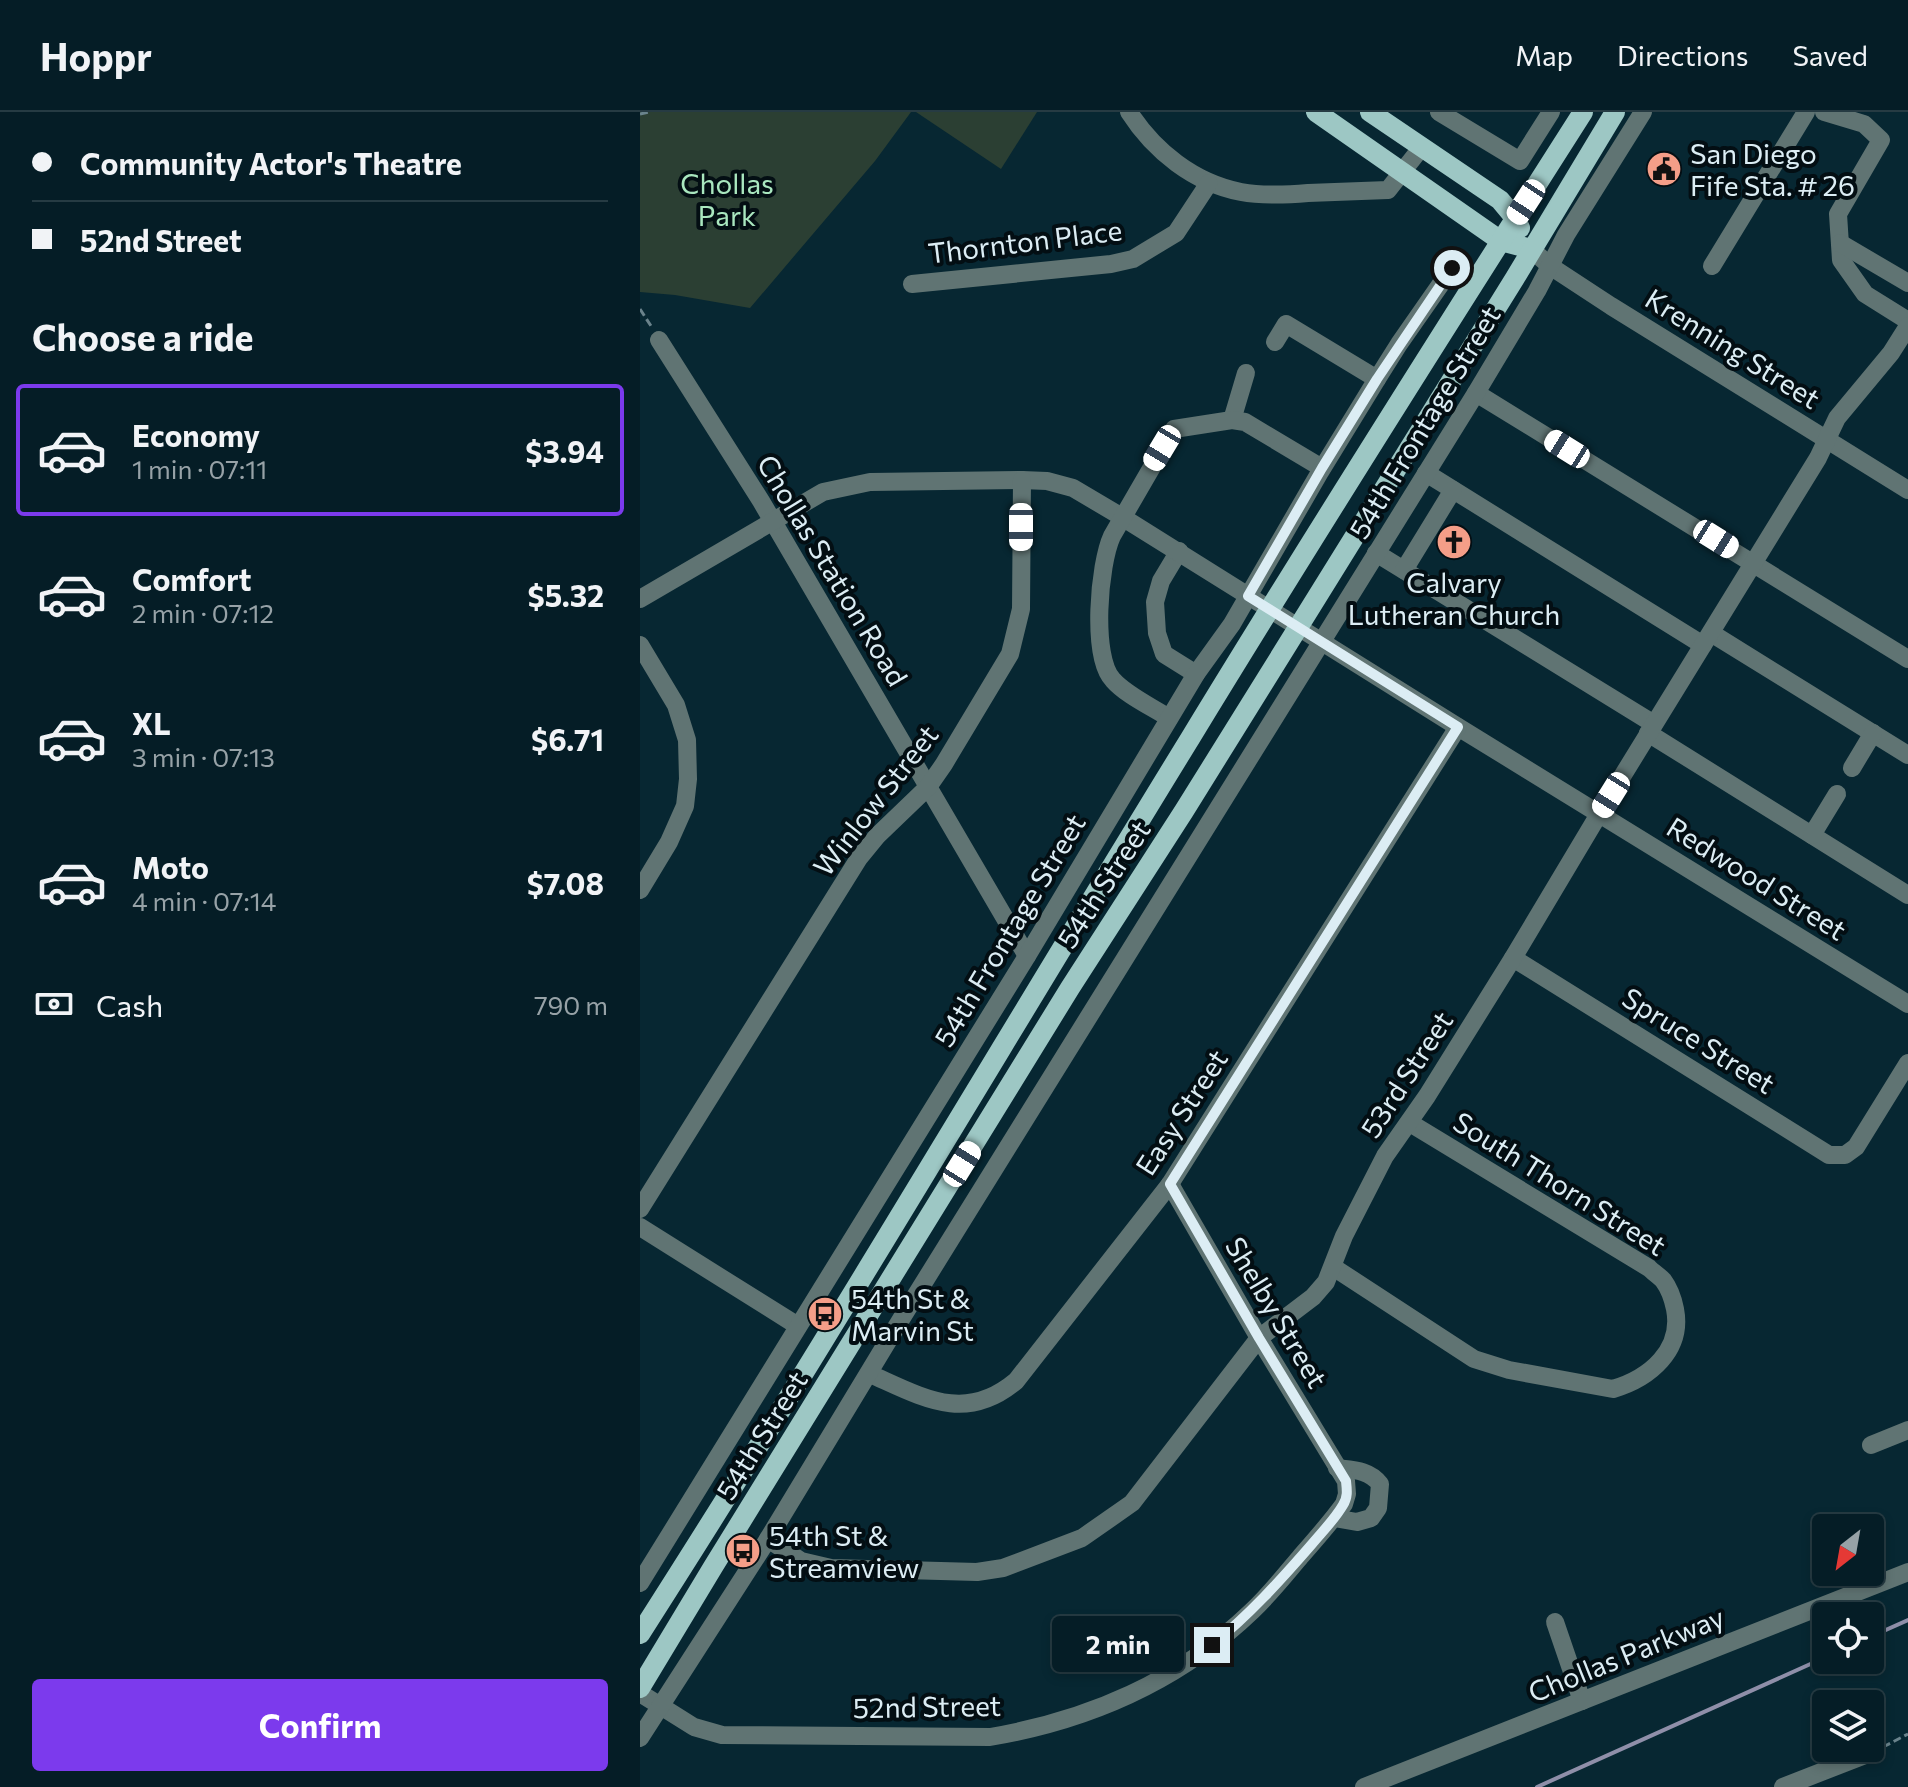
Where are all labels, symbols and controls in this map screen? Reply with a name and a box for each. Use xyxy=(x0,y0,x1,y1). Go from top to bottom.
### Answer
text: Hoppr xyxy=(40,32,152,79)
text: Map xyxy=(1515,38,1573,72)
text: Directions xyxy=(1617,38,1748,72)
text: Saved xyxy=(1792,38,1868,72)
place label: San Diego Fife Sta. # 26 xyxy=(1690,136,1855,202)
text: Community Actor's Theatre xyxy=(80,144,462,181)
public building icon: San Diego Fife Sta. # 26 xyxy=(1645,150,1683,188)
park label: Chollas Park xyxy=(680,166,774,232)
car xyxy=(1503,175,1549,229)
street label: Thornton Place xyxy=(926,212,1124,270)
text: 52nd Street xyxy=(80,221,242,258)
route start xyxy=(1434,250,1470,286)
street label: Krenning Street xyxy=(1639,281,1827,415)
street label: 54th Frontage Street xyxy=(1341,300,1507,544)
text: Choose a ride xyxy=(32,314,253,358)
icon: car xyxy=(36,414,108,486)
text: Economy xyxy=(132,416,260,453)
car xyxy=(1139,421,1185,475)
car xyxy=(1540,426,1594,472)
text: $3.94 xyxy=(525,432,604,469)
street label: Chollas Station Road xyxy=(751,448,915,692)
text: 1 min · 07:11 xyxy=(132,453,267,484)
car xyxy=(1009,503,1033,551)
car xyxy=(1689,516,1743,562)
church icon: Calvary Lutheran Church xyxy=(1435,523,1473,561)
icon: car xyxy=(36,558,108,630)
text: Comfort xyxy=(132,560,251,597)
place label: Calvary Lutheran Church xyxy=(1348,565,1560,631)
text: $5.32 xyxy=(527,576,604,613)
text: 2 min · 07:12 xyxy=(132,597,274,628)
icon: car xyxy=(36,702,108,774)
text: XL xyxy=(132,704,171,741)
street label: Winlow Street xyxy=(806,718,944,882)
text: $6.71 xyxy=(531,720,604,757)
text: 3 min · 07:13 xyxy=(132,741,275,772)
car xyxy=(1588,768,1634,822)
street label: 54th Frontage Street xyxy=(926,808,1092,1052)
street label: Redwood Street xyxy=(1661,809,1853,947)
street label: 54th Street xyxy=(1049,814,1157,954)
icon: car xyxy=(36,846,108,918)
text: Moto xyxy=(132,848,209,885)
text: $7.08 xyxy=(527,864,604,901)
text: 4 min · 07:14 xyxy=(132,885,276,916)
street label: Spruce Street xyxy=(1617,980,1781,1100)
icon: cash xyxy=(32,982,76,1026)
text: Cash xyxy=(96,986,163,1023)
text: 790 m xyxy=(534,989,608,1020)
street label: 53rd Street xyxy=(1353,1005,1459,1143)
street label: Easy Street xyxy=(1128,1043,1234,1181)
street label: South Thorn Street xyxy=(1447,1104,1673,1262)
car xyxy=(939,1137,985,1191)
street label: Shelby Street xyxy=(1219,1231,1335,1393)
place label: 54th St & Marvin St xyxy=(851,1281,974,1347)
bus stop icon: 54th St & Marvin St xyxy=(806,1295,844,1333)
street label: 54th Street xyxy=(708,1365,814,1505)
north arrow xyxy=(1812,1514,1884,1586)
map controls xyxy=(1812,1514,1884,1762)
place label: 54th St & Streamview xyxy=(769,1518,919,1584)
bus stop icon: 54th St & Streamview xyxy=(724,1532,762,1570)
street label: Chollas Parkway xyxy=(1523,1599,1729,1709)
button: locate xyxy=(1812,1602,1884,1674)
callout: 2 min xyxy=(1052,1617,1184,1673)
route end xyxy=(1194,1627,1230,1663)
text: 2 min xyxy=(1086,1628,1150,1659)
button: Confirm xyxy=(32,1679,608,1771)
street label: 52nd Street xyxy=(853,1688,1001,1724)
button: layers xyxy=(1812,1690,1884,1762)

